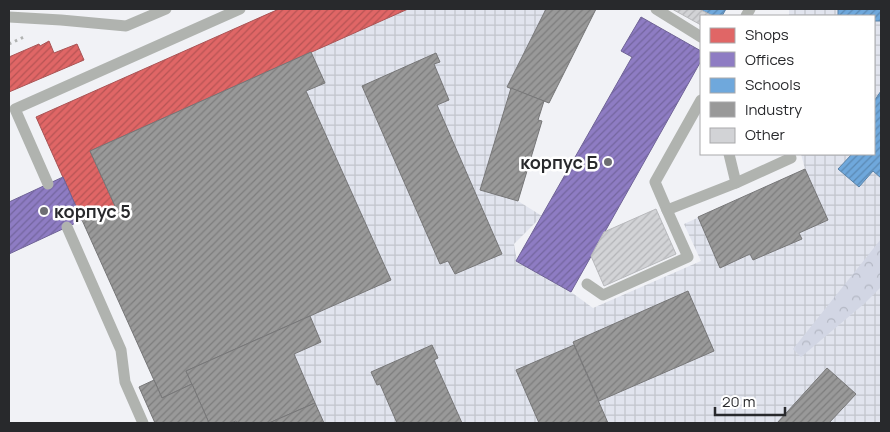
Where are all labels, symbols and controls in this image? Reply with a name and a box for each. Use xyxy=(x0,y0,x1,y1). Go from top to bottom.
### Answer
legend xyxy=(700,15,875,155)
text: Shops xyxy=(745,24,789,45)
text: Offices xyxy=(745,49,794,70)
text: Schools xyxy=(745,74,801,95)
text: Industry xyxy=(745,99,802,120)
text: Other xyxy=(745,124,786,145)
place label: корпус Б xyxy=(520,150,598,174)
marker: корпус Б xyxy=(602,156,614,168)
place label: корпус 5 xyxy=(54,199,131,223)
marker: корпус 5 xyxy=(38,205,50,217)
scale bar xyxy=(715,384,785,416)
text: 20 m xyxy=(722,391,755,412)

